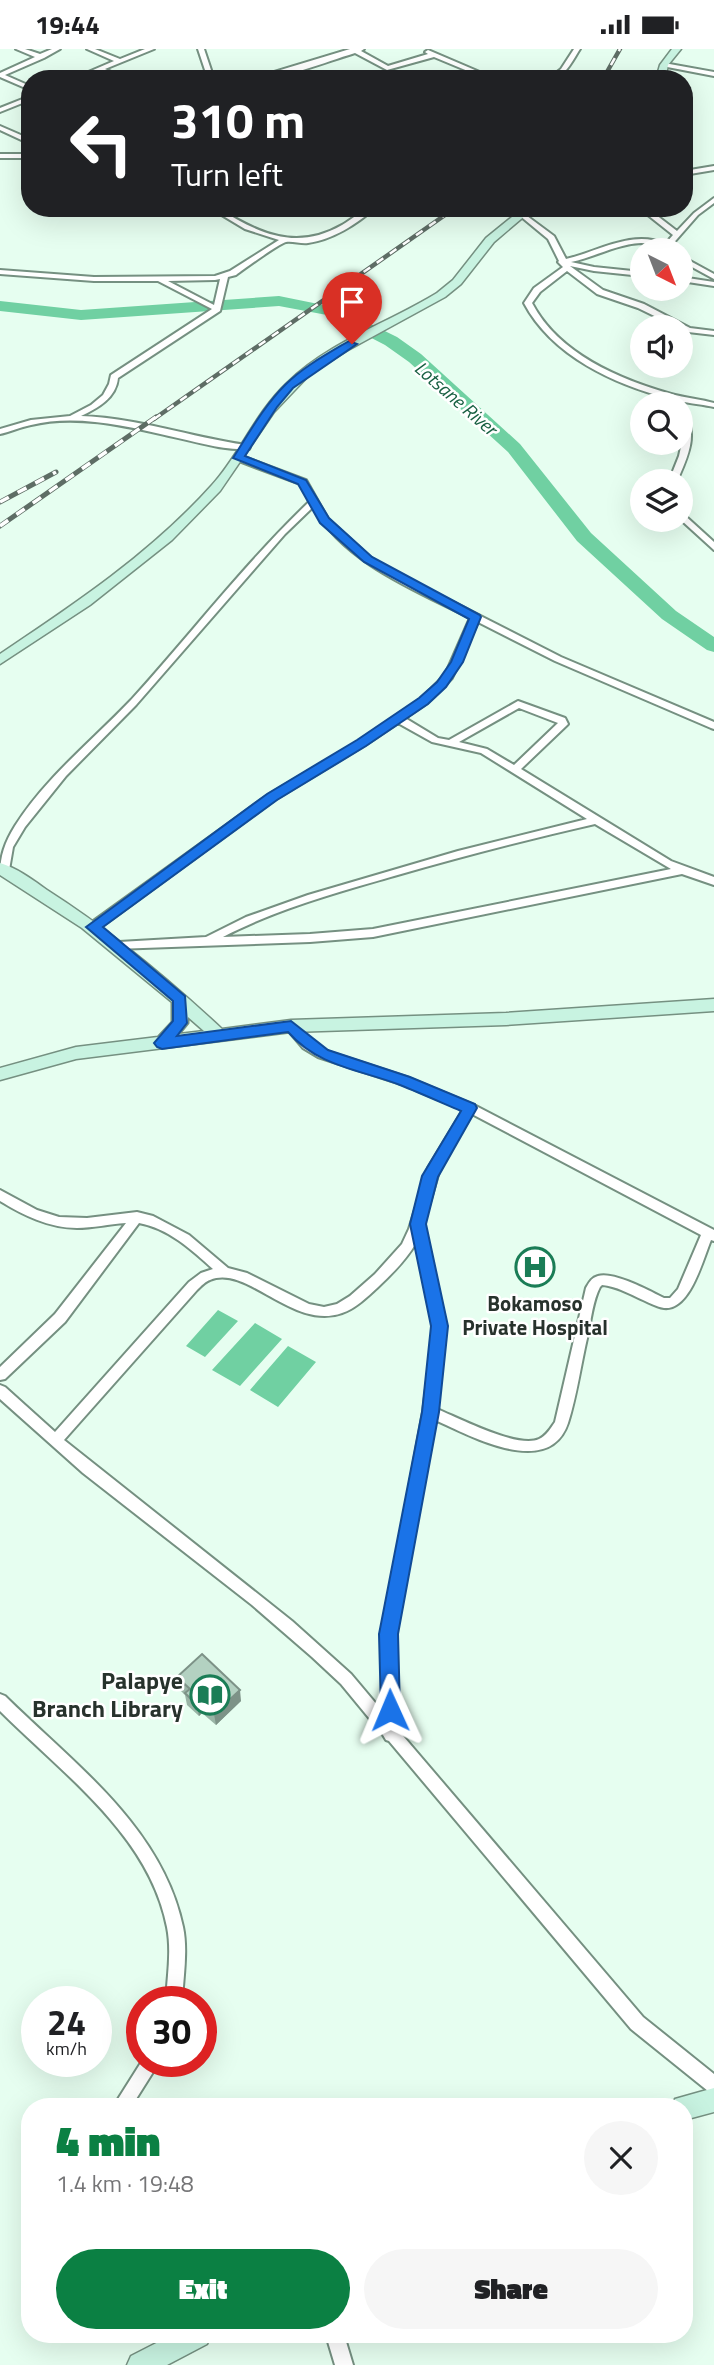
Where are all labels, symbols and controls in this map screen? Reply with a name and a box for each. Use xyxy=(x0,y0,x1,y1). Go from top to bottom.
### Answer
text: 19:44 xyxy=(35,5,100,44)
text: 310 m xyxy=(171,82,305,157)
icon: left xyxy=(56,98,147,189)
text: Turn left xyxy=(171,150,283,198)
north arrow xyxy=(630,238,693,301)
map controls xyxy=(630,238,693,532)
pin xyxy=(322,272,382,344)
icon: arrive xyxy=(333,283,371,321)
button: sound xyxy=(630,315,693,378)
water label: Lotsane River xyxy=(409,353,506,443)
button: search xyxy=(630,392,693,455)
button: layers xyxy=(630,469,693,532)
hospital icon: Bokamoso Private Hospital xyxy=(514,1246,556,1288)
place label: Bokamoso Private Hospital xyxy=(462,1287,608,1343)
place label: Palapye Branch Library xyxy=(32,1662,183,1726)
position arrow xyxy=(353,1673,427,1747)
library icon: Palapye Branch Library xyxy=(189,1674,231,1716)
speed limit sign: 30 xyxy=(126,1986,217,2077)
text: 24 xyxy=(47,1995,86,2049)
text: km/h xyxy=(46,2035,87,2062)
text: 4 min xyxy=(56,2108,160,2172)
button: close xyxy=(584,2121,658,2195)
text: 1.4 km · 19:48 xyxy=(56,2166,194,2201)
button: Exit xyxy=(56,2249,350,2329)
button: Share xyxy=(364,2249,658,2329)

